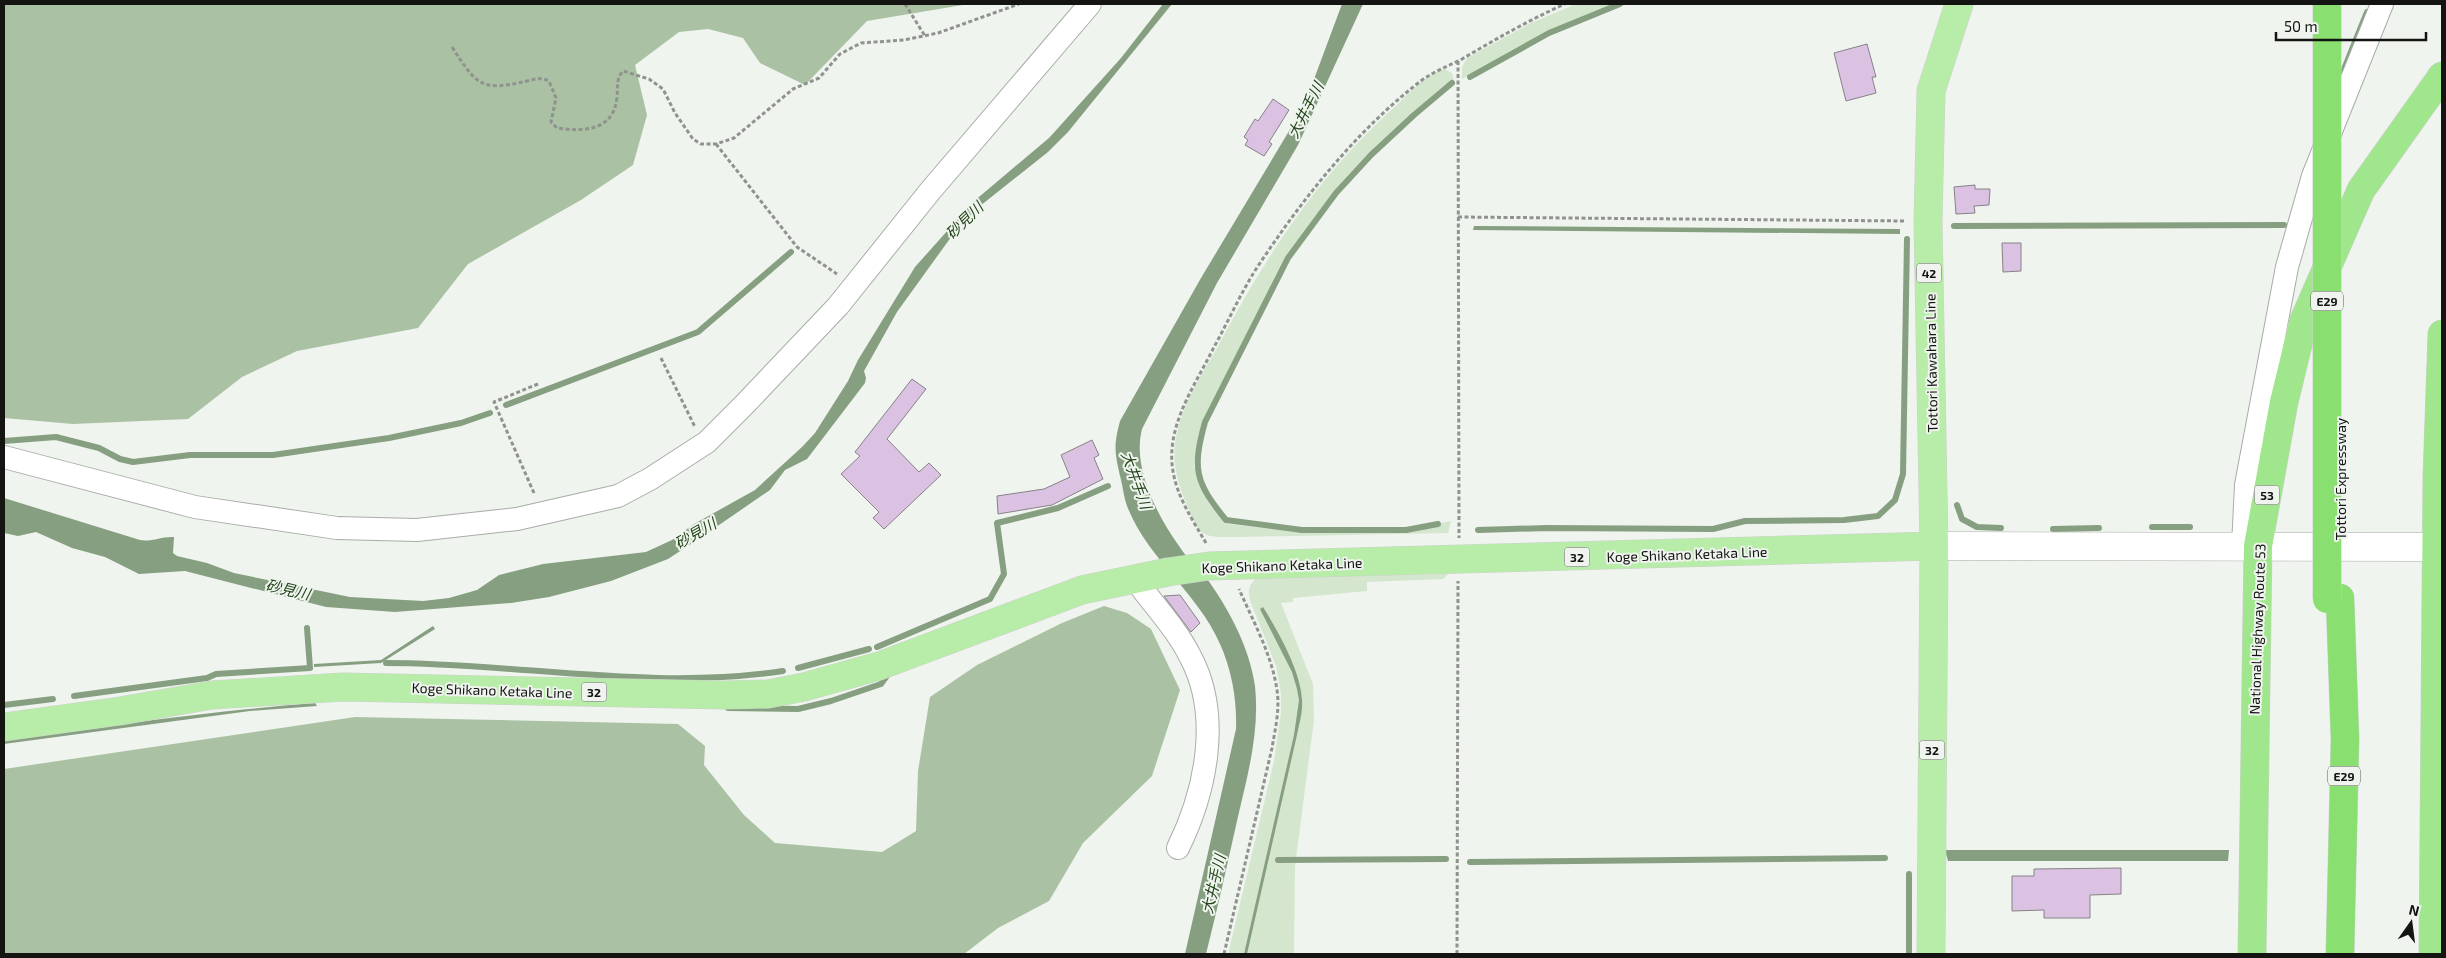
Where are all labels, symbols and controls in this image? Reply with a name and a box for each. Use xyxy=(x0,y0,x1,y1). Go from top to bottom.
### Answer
scale bar xyxy=(2276,10,2426,42)
text: 50 m xyxy=(2284,17,2318,35)
water label: 大井手川 xyxy=(1283,77,1328,141)
water label: 砂見川 xyxy=(942,197,988,242)
road number: 42 xyxy=(1916,264,1942,282)
road number: E29 xyxy=(2311,292,2343,310)
street label: Tottori Kawahara Line xyxy=(1921,293,1941,433)
street label: Tottori Expressway xyxy=(2332,417,2349,540)
water label: 大井手川 xyxy=(1118,449,1156,513)
road number: 53 xyxy=(2254,486,2280,504)
water label: 砂見川 xyxy=(671,513,721,552)
street label: Koge Shikano Ketaka Line xyxy=(1606,543,1768,565)
street label: National Highway Route 53 xyxy=(2246,543,2268,715)
road number: 32 xyxy=(1564,548,1590,566)
street label: Koge Shikano Ketaka Line xyxy=(1201,554,1363,576)
water label: 砂見川 xyxy=(264,575,314,603)
street label: Koge Shikano Ketaka Line xyxy=(411,679,573,701)
road number: 32 xyxy=(582,682,606,702)
road number: 32 xyxy=(1920,740,1944,760)
road number: E29 xyxy=(2328,766,2360,786)
water label: 大井手川 xyxy=(1197,851,1229,915)
north arrow xyxy=(2386,898,2436,948)
text: N xyxy=(2407,900,2421,919)

